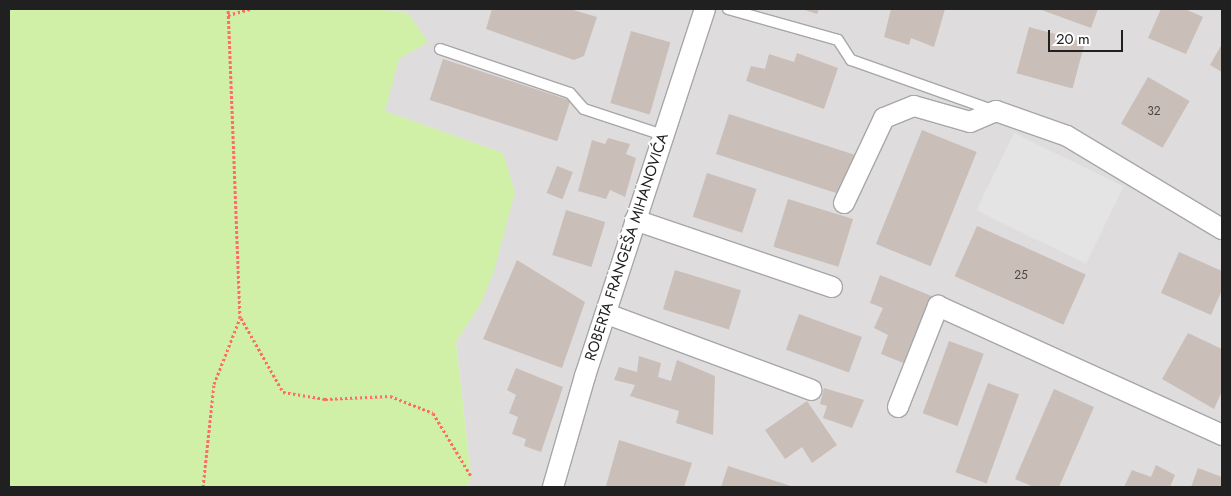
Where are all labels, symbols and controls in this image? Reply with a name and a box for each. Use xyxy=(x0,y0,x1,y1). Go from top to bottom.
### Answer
scale bar xyxy=(1051,20,1126,52)
text: 20 m xyxy=(1056,28,1090,50)
house number: 32 xyxy=(1147,105,1161,119)
street label: ROBERTA FRANGEŠA MIHANOVIĆA xyxy=(582,131,672,363)
house number: 25 xyxy=(1014,269,1028,283)

